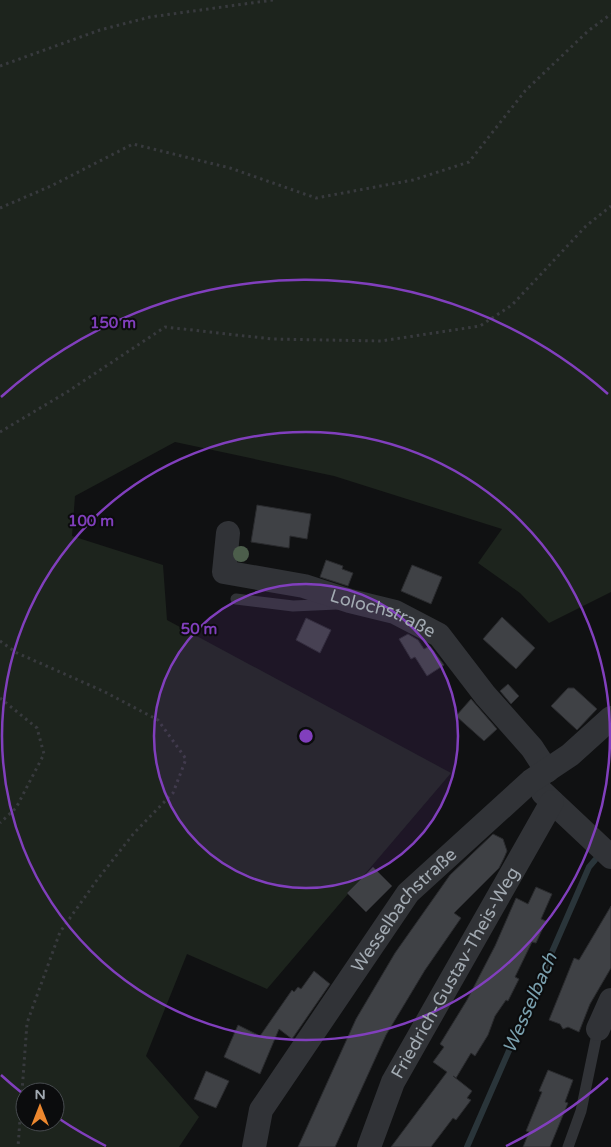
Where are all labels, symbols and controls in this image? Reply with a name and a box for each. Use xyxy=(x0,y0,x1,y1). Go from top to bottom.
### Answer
text: 150 m xyxy=(90,314,136,332)
text: 100 m xyxy=(68,512,114,530)
street label: Lolochstraße xyxy=(327,584,439,642)
text: 50 m xyxy=(181,620,217,638)
centre of rings xyxy=(297,727,315,745)
street label: Wesselbachstraße xyxy=(347,843,461,976)
street label: Friedrich-Gustav-Theis-Weg xyxy=(386,863,524,1082)
water label: Wesselbach xyxy=(498,949,562,1056)
north arrow xyxy=(15,1082,65,1132)
text: N xyxy=(34,1086,46,1103)

